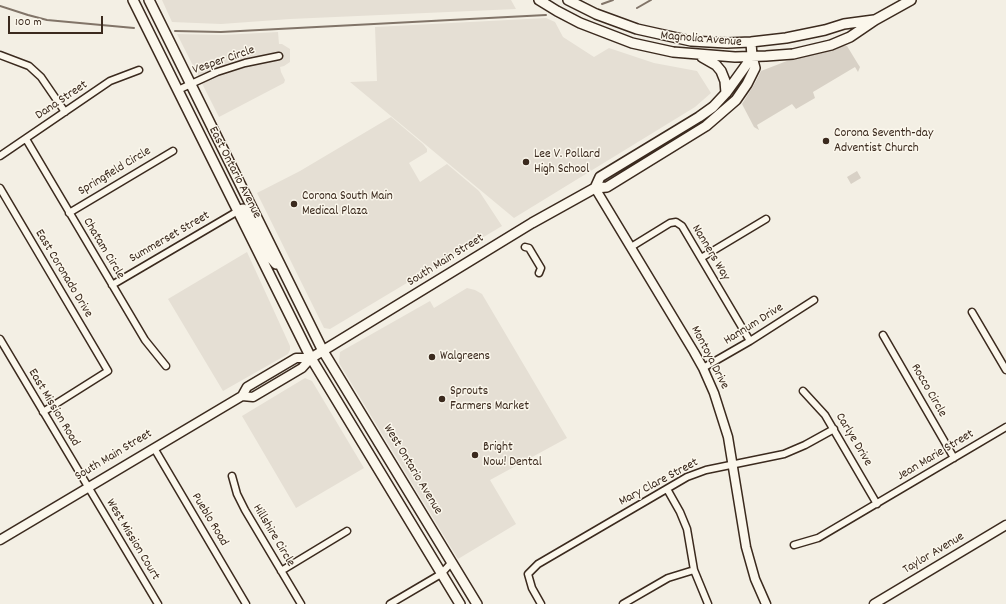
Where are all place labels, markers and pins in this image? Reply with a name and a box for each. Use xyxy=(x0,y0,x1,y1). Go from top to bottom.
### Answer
place label: Corona Seventh-day Adventist Church xyxy=(834,126,933,157)
marker: Corona Seventh-day Adventist Church xyxy=(821,136,831,146)
place label: Lee V. Pollard High School xyxy=(534,147,600,178)
marker: Lee V. Pollard High School xyxy=(521,157,531,167)
place label: Corona South Main Medical Plaza xyxy=(302,189,393,220)
marker: Corona South Main Medical Plaza xyxy=(289,199,299,209)
place label: Walgreens xyxy=(440,349,490,365)
marker: Walgreens xyxy=(427,352,437,362)
place label: Sprouts Farmers Market xyxy=(450,384,529,415)
marker: Sprouts Farmers Market xyxy=(437,394,447,404)
place label: Bright Now! Dental xyxy=(483,440,542,471)
marker: Bright Now! Dental xyxy=(470,450,480,460)

